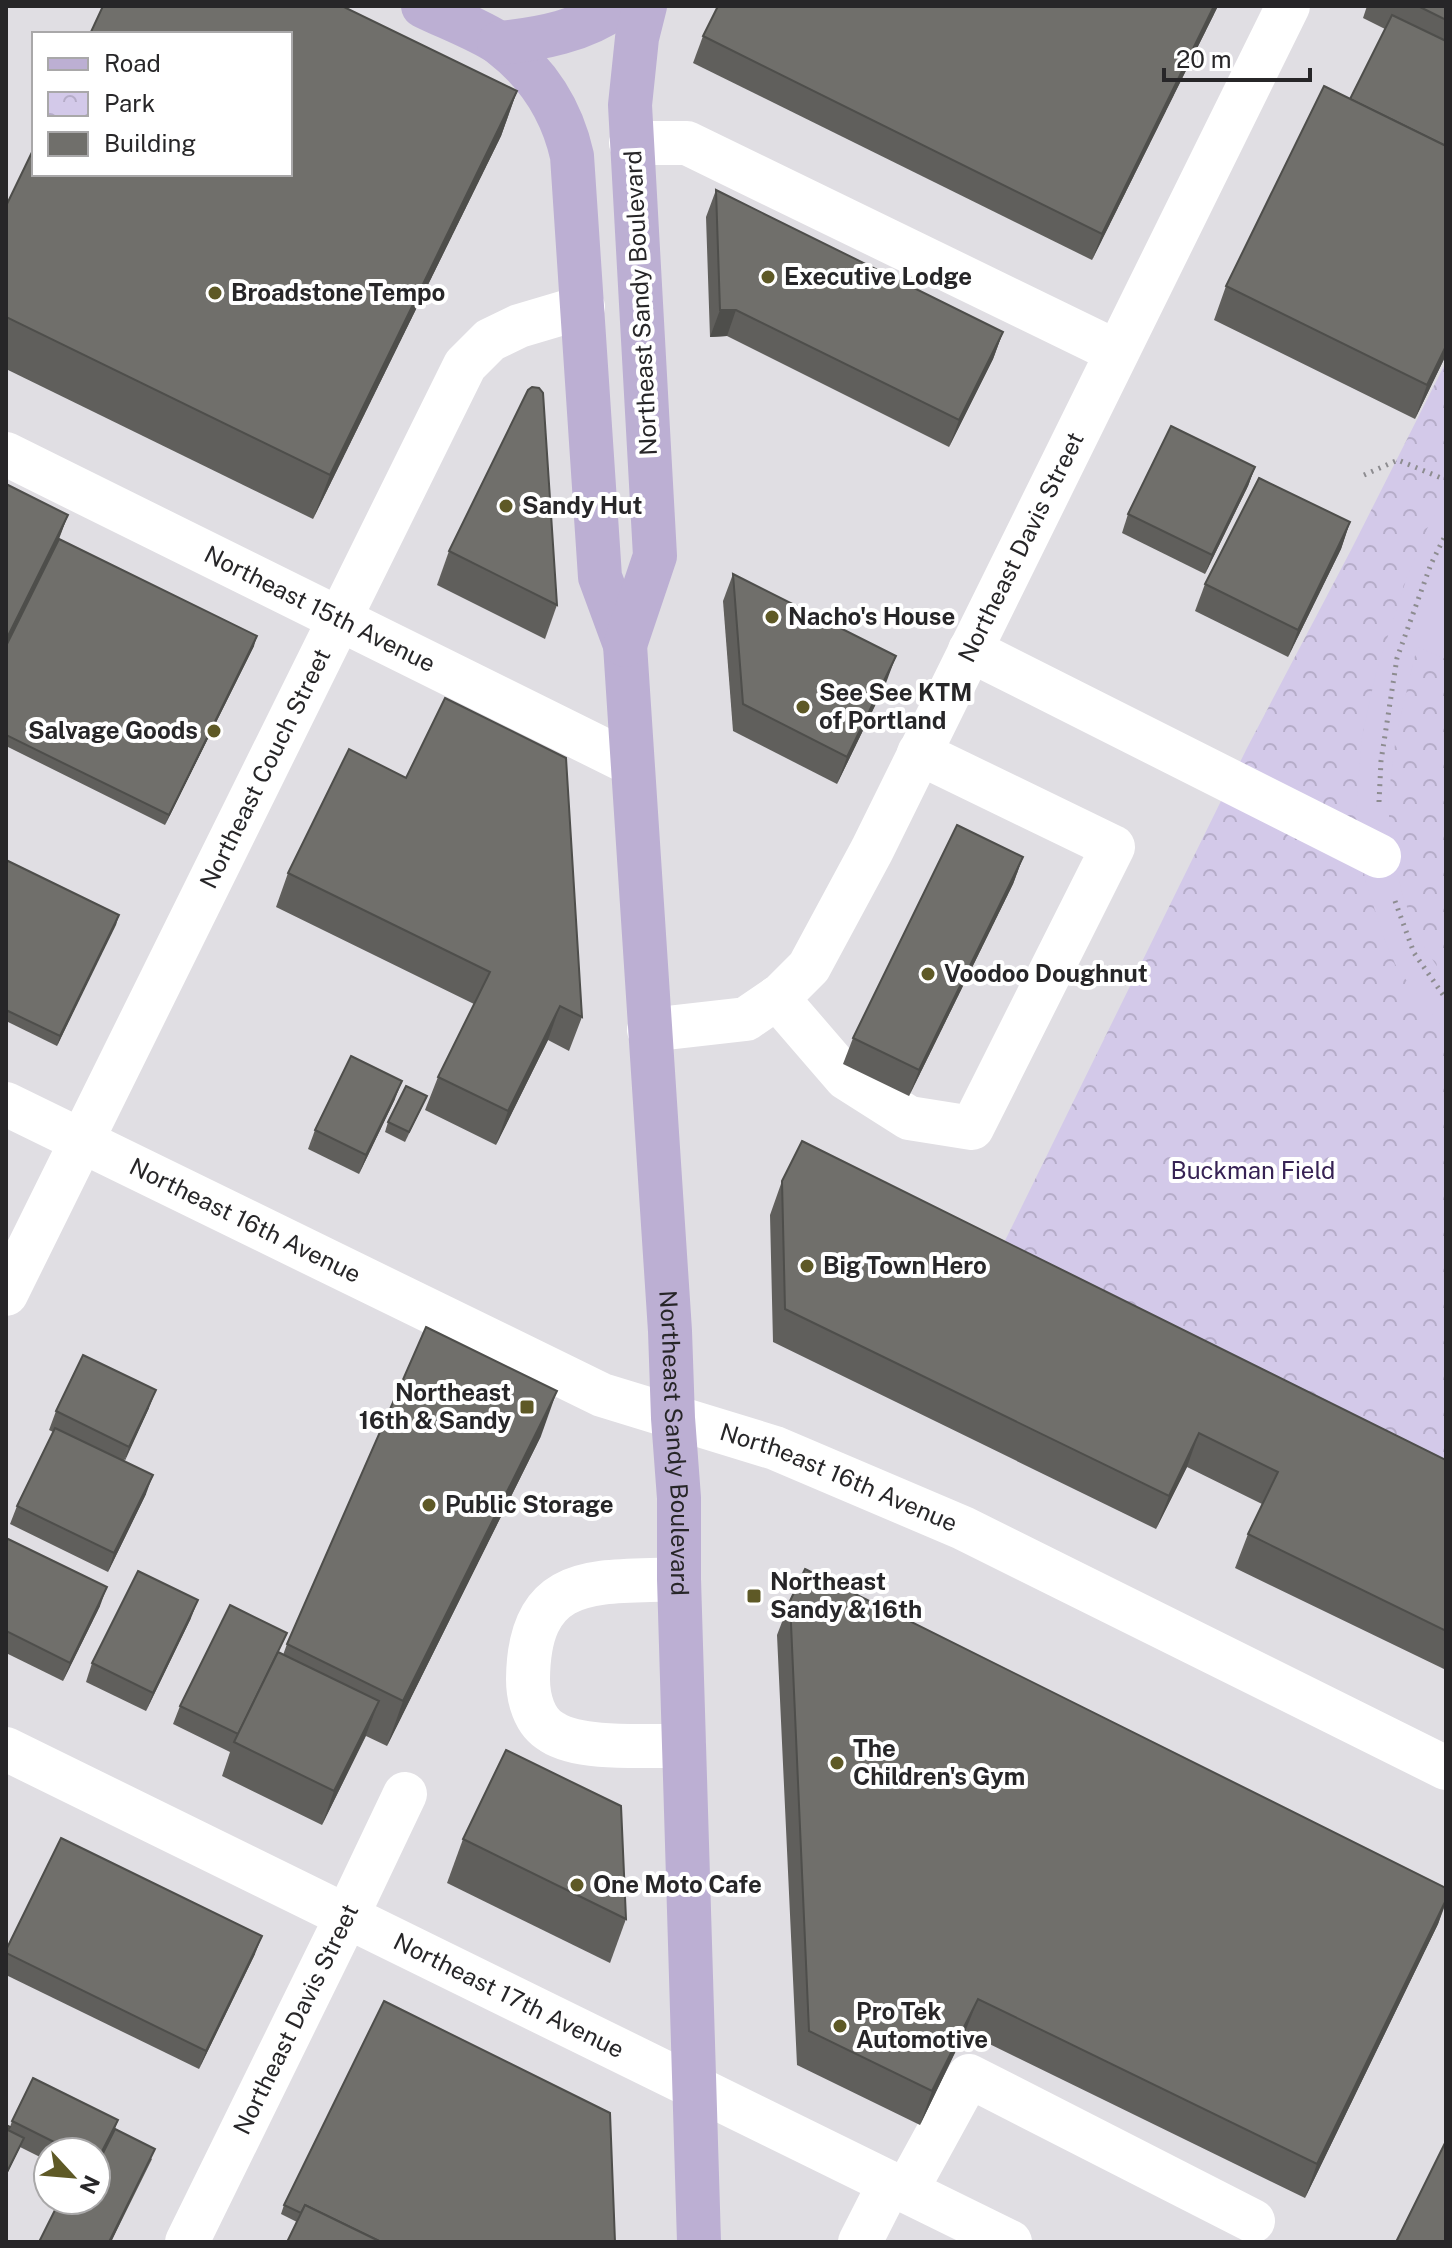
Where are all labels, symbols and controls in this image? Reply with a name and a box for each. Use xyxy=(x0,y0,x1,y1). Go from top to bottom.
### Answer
legend xyxy=(32,32,292,176)
scale bar xyxy=(1164,32,1310,82)
text: 20 m xyxy=(1176,45,1232,73)
text: Road xyxy=(104,49,161,77)
text: Park xyxy=(104,89,155,117)
text: Building xyxy=(104,129,196,157)
street label: Northeast Sandy Boulevard xyxy=(618,150,662,456)
place label: Executive Lodge xyxy=(784,262,972,290)
marker: Executive Lodge xyxy=(759,268,777,286)
place label: Broadstone Tempo xyxy=(231,278,445,306)
marker: Broadstone Tempo xyxy=(206,284,224,302)
street label: Northeast Davis Street xyxy=(952,427,1089,667)
place label: Sandy Hut xyxy=(522,491,642,519)
marker: Sandy Hut xyxy=(497,497,515,515)
street label: Northeast 15th Avenue xyxy=(200,539,440,677)
place label: Nacho's House xyxy=(788,602,955,630)
marker: Nacho's House xyxy=(763,608,781,626)
street label: Northeast Couch Street xyxy=(194,644,336,893)
place label: See See KTM of Portland xyxy=(819,678,972,734)
marker: See See KTM of Portland xyxy=(794,698,812,716)
place label: Salvage Goods xyxy=(28,716,198,744)
marker: Salvage Goods xyxy=(205,722,223,740)
place label: Voodoo Doughnut xyxy=(944,959,1148,987)
marker: Voodoo Doughnut xyxy=(919,965,937,983)
street label: Northeast 16th Avenue xyxy=(125,1152,366,1288)
park label: Buckman Field xyxy=(1171,1156,1335,1184)
place label: Big Town Hero xyxy=(823,1251,987,1279)
marker: Big Town Hero xyxy=(798,1257,816,1275)
street label: Northeast Sandy Boulevard xyxy=(654,1289,695,1596)
place label: Northeast 16th & Sandy xyxy=(359,1378,511,1434)
marker: Northeast 16th & Sandy xyxy=(518,1398,536,1416)
street label: Northeast 16th Avenue xyxy=(717,1417,962,1537)
place label: Public Storage xyxy=(445,1490,614,1518)
marker: Public Storage xyxy=(420,1496,438,1514)
place label: Northeast Sandy & 16th xyxy=(770,1567,922,1623)
marker: Northeast Sandy & 16th xyxy=(745,1587,763,1605)
place label: The Children's Gym xyxy=(853,1734,1025,1790)
marker: The Children's Gym xyxy=(828,1754,846,1772)
place label: One Moto Cafe xyxy=(593,1870,762,1898)
marker: One Moto Cafe xyxy=(568,1876,586,1894)
street label: Northeast Davis Street xyxy=(227,1899,364,2139)
street label: Northeast 17th Avenue xyxy=(389,1927,629,2063)
place label: Pro Tek Automotive xyxy=(856,1997,988,2053)
marker: Pro Tek Automotive xyxy=(831,2017,849,2035)
north arrow xyxy=(32,2136,112,2216)
text: N xyxy=(75,2171,105,2198)

